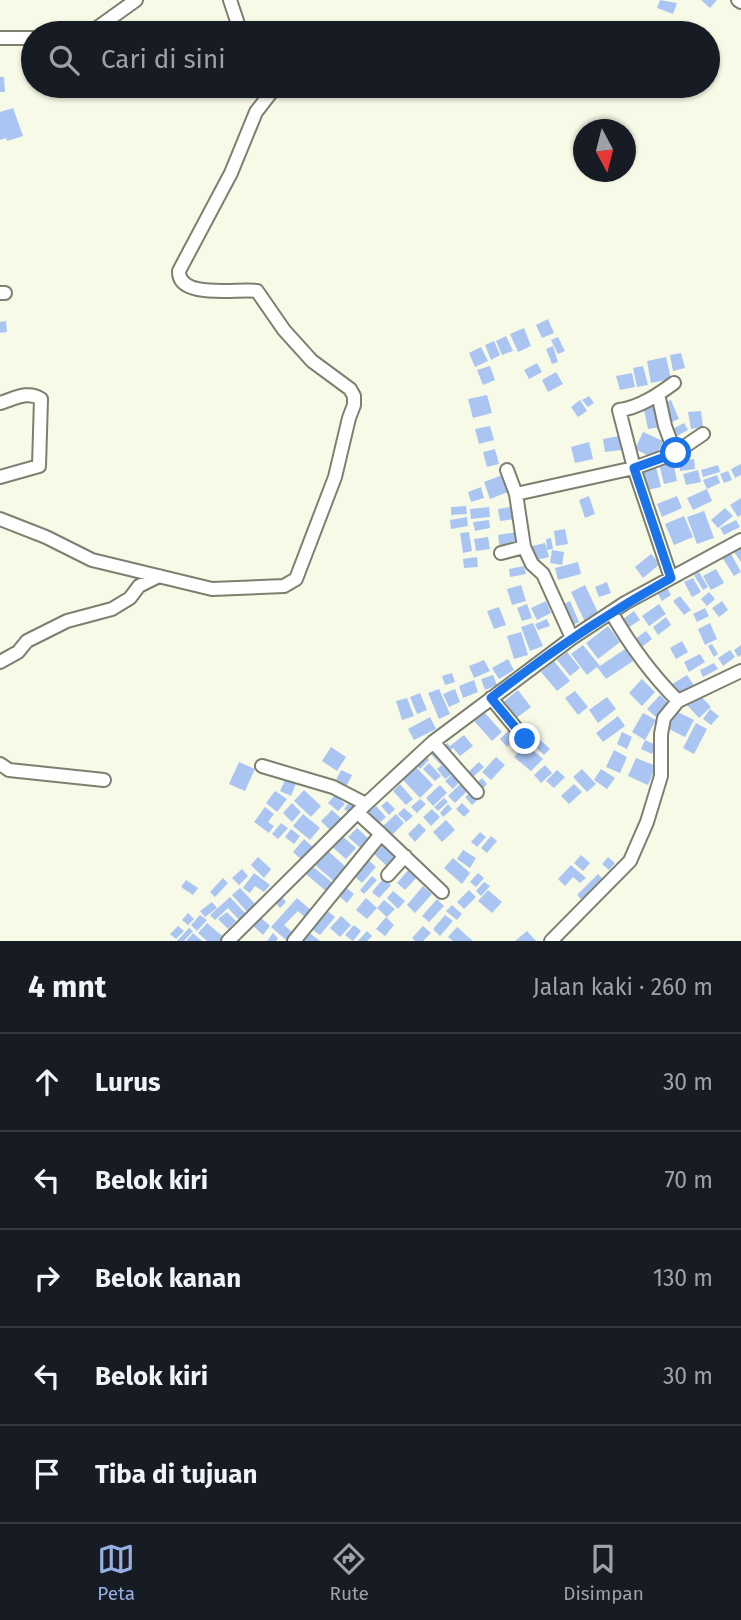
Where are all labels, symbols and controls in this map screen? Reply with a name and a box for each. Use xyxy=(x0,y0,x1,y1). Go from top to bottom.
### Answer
search box xyxy=(21,21,720,98)
icon: search xyxy=(45,41,83,79)
text: Cari di sini xyxy=(101,44,226,75)
north arrow xyxy=(573,119,636,182)
route start xyxy=(660,437,691,468)
route end xyxy=(509,723,540,754)
text: 4 mnt xyxy=(28,969,106,1005)
text: Jalan kaki · 260 m xyxy=(533,973,713,1001)
icon: ahead xyxy=(28,1063,66,1101)
text: Lurus xyxy=(95,1067,161,1098)
text: 30 m xyxy=(663,1068,713,1096)
icon: left xyxy=(28,1161,66,1199)
text: Belok kiri xyxy=(95,1165,208,1196)
text: 70 m xyxy=(664,1166,713,1194)
icon: right xyxy=(28,1259,66,1297)
text: Belok kanan xyxy=(95,1263,241,1294)
text: 130 m xyxy=(653,1264,713,1292)
icon: left xyxy=(28,1357,66,1395)
text: Belok kiri xyxy=(95,1361,208,1392)
text: 30 m xyxy=(663,1362,713,1390)
icon: arrive xyxy=(28,1455,66,1493)
text: Tiba di tujuan xyxy=(95,1459,257,1490)
tab: Peta xyxy=(97,1540,135,1605)
tab: Rute xyxy=(329,1540,369,1605)
tab: Disimpan xyxy=(563,1540,644,1605)

